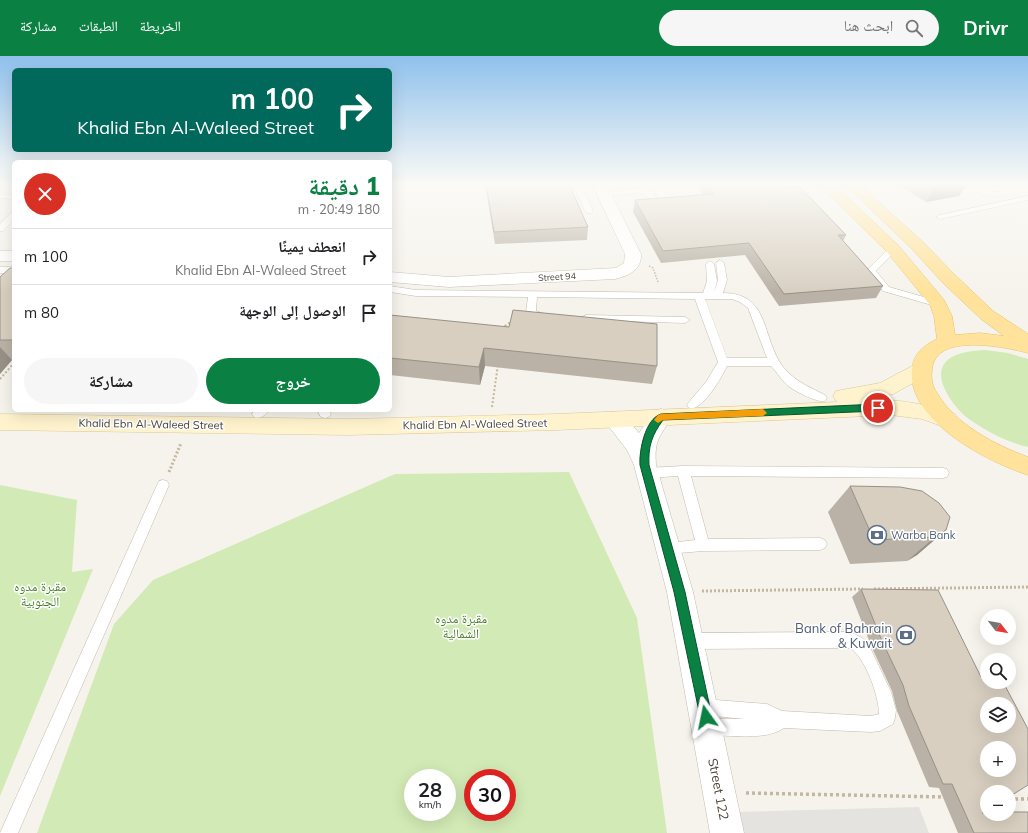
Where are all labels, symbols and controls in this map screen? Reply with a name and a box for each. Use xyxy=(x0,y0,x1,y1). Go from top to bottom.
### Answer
search box xyxy=(659,10,939,46)
text: ابحث هنا xyxy=(844,16,893,35)
text: Drivr xyxy=(963,16,1008,40)
text: مشاركة xyxy=(20,17,57,35)
text: الطبقات xyxy=(79,17,118,35)
text: الخريطة xyxy=(140,17,181,35)
icon: search xyxy=(903,17,925,39)
text: 100 m xyxy=(231,81,314,116)
icon: right xyxy=(328,84,380,136)
text: Khalid Ebn Al-Waleed Street xyxy=(77,116,314,139)
text: 1 دقيقة xyxy=(308,171,380,201)
button: close xyxy=(24,173,66,215)
text: 180 m · 20:49 xyxy=(298,201,380,217)
text: انعطف يمينًا xyxy=(278,237,346,256)
icon: right xyxy=(358,246,380,268)
text: 100 m xyxy=(24,247,68,266)
text: Khalid Ebn Al-Waleed Street xyxy=(175,262,346,278)
street label: Street 94 xyxy=(538,270,577,283)
text: الوصول إلى الوجهة xyxy=(239,301,346,320)
icon: arrive xyxy=(358,302,380,324)
text: 80 m xyxy=(24,303,59,322)
button: مشاركة xyxy=(24,358,198,404)
button: خروج xyxy=(206,358,380,404)
pin xyxy=(861,391,895,425)
icon: arrive xyxy=(867,397,889,419)
street label: Khalid Ebn Al-Waleed Street xyxy=(79,416,224,432)
street label: Khalid Ebn Al-Waleed Street xyxy=(403,416,548,432)
bank icon: Warba Bank xyxy=(866,524,888,546)
place label: Warba Bank xyxy=(891,528,956,542)
park label: مقبرة مدوه الجنوبية xyxy=(14,578,66,610)
north arrow xyxy=(980,609,1016,645)
map controls xyxy=(980,609,1016,821)
park label: مقبرة مدوه الشمالية xyxy=(435,610,487,641)
place label: Bank of Bahrain & Kuwait xyxy=(795,620,892,651)
bank icon: Bank of Bahrain & Kuwait xyxy=(895,624,917,646)
button: search xyxy=(980,653,1016,689)
position arrow xyxy=(685,696,727,738)
button: layers xyxy=(980,697,1016,733)
button: + xyxy=(980,741,1016,777)
street label: Street 122 xyxy=(705,757,733,822)
speed limit sign: 30 xyxy=(464,769,516,821)
text: 28 xyxy=(418,777,442,802)
button: − xyxy=(980,785,1016,821)
text: km/h xyxy=(419,798,441,811)

